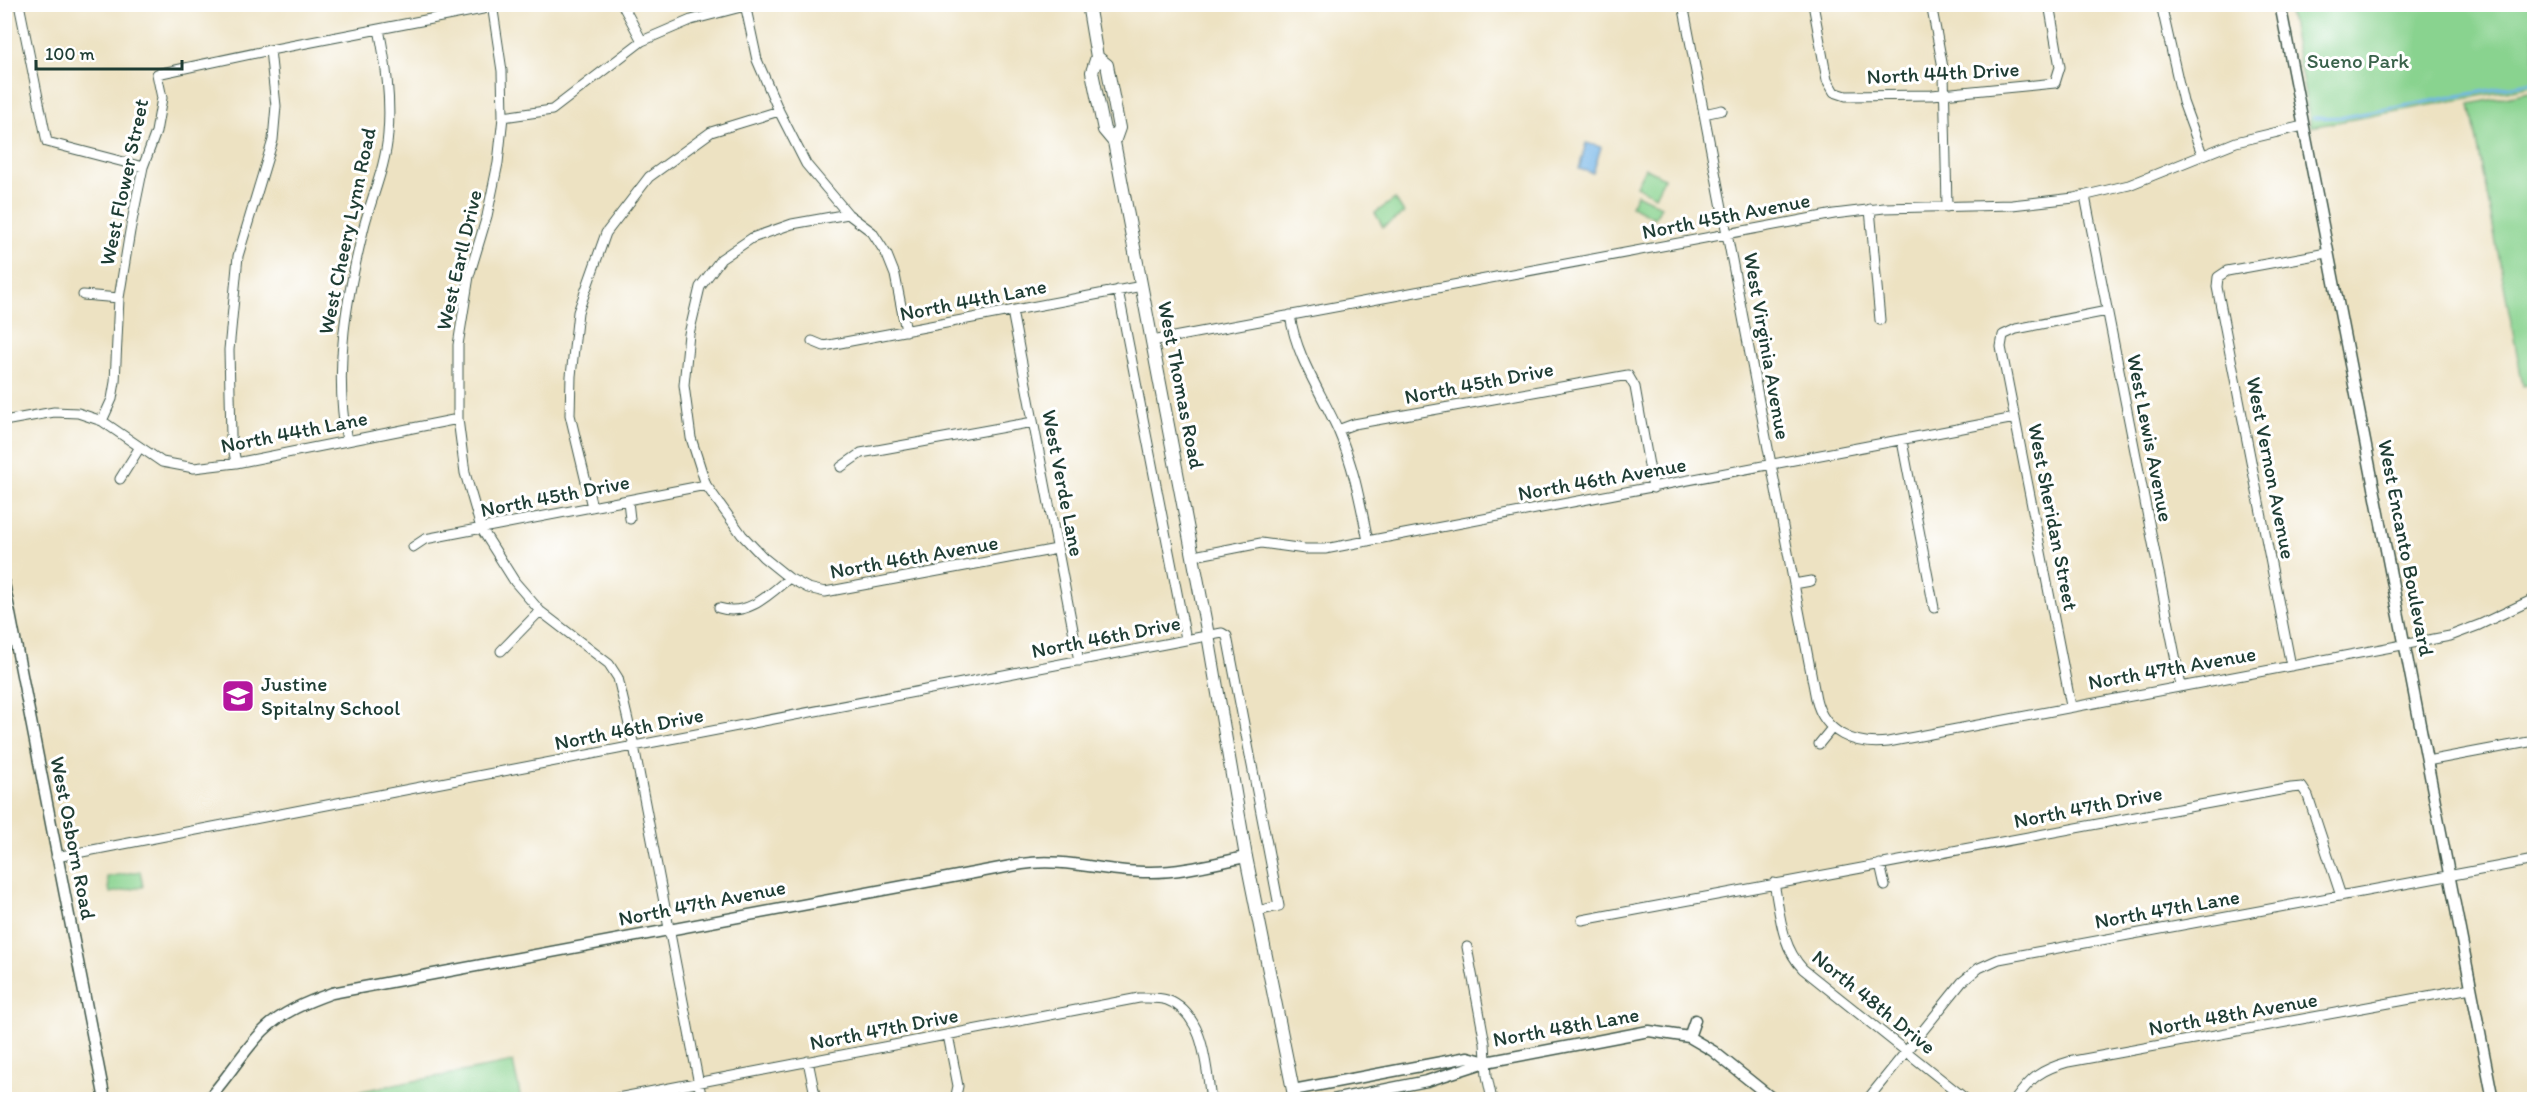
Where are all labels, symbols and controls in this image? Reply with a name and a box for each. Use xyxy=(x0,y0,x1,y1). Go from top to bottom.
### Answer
scale bar xyxy=(36,33,182,71)
text: 100 m xyxy=(45,43,95,65)
park label: Sueno Park xyxy=(2307,48,2409,73)
street label: North 44th Drive xyxy=(1866,56,2020,89)
street label: West Flower Street xyxy=(94,96,153,267)
street label: West Cheery Lynn Road xyxy=(312,125,381,337)
street label: West Earll Drive xyxy=(430,187,487,333)
street label: North 45th Avenue xyxy=(1640,187,1812,244)
street label: West Virginia Avenue xyxy=(1739,250,1796,442)
street label: North 44th Lane xyxy=(897,273,1048,326)
street label: West Thomas Road xyxy=(1153,299,1210,472)
street label: West Lewis Avenue xyxy=(2122,352,2179,524)
street label: North 45th Drive xyxy=(1402,356,1556,409)
street label: West Vernon Avenue xyxy=(2242,375,2301,561)
street label: North 44th Lane xyxy=(218,405,369,458)
street label: West Verde Lane xyxy=(1037,407,1090,558)
street label: West Sheridan Street xyxy=(2023,421,2084,613)
street label: West Encanto Boulevard xyxy=(2373,437,2440,659)
street label: North 46th Avenue xyxy=(1516,451,1688,506)
street label: North 45th Drive xyxy=(478,469,632,522)
street label: North 46th Avenue xyxy=(828,529,1000,584)
street label: North 46th Drive xyxy=(1029,610,1183,663)
street label: North 47th Avenue xyxy=(2086,640,2258,695)
place label: Justine Spitalny School xyxy=(261,671,400,720)
school or university icon: Justine Spitalny School xyxy=(220,678,256,714)
street label: North 46th Drive xyxy=(552,702,706,755)
street label: West Osborn Road xyxy=(45,754,102,922)
street label: North 47th Drive xyxy=(2012,780,2164,833)
street label: North 47th Avenue xyxy=(616,874,788,931)
street label: North 47th Lane xyxy=(2092,883,2241,934)
street label: North 48th Drive xyxy=(1807,944,1941,1059)
street label: North 48th Avenue xyxy=(2146,986,2319,1041)
street label: North 48th Lane xyxy=(1491,1001,1641,1052)
street label: North 47th Drive xyxy=(808,1002,960,1055)

